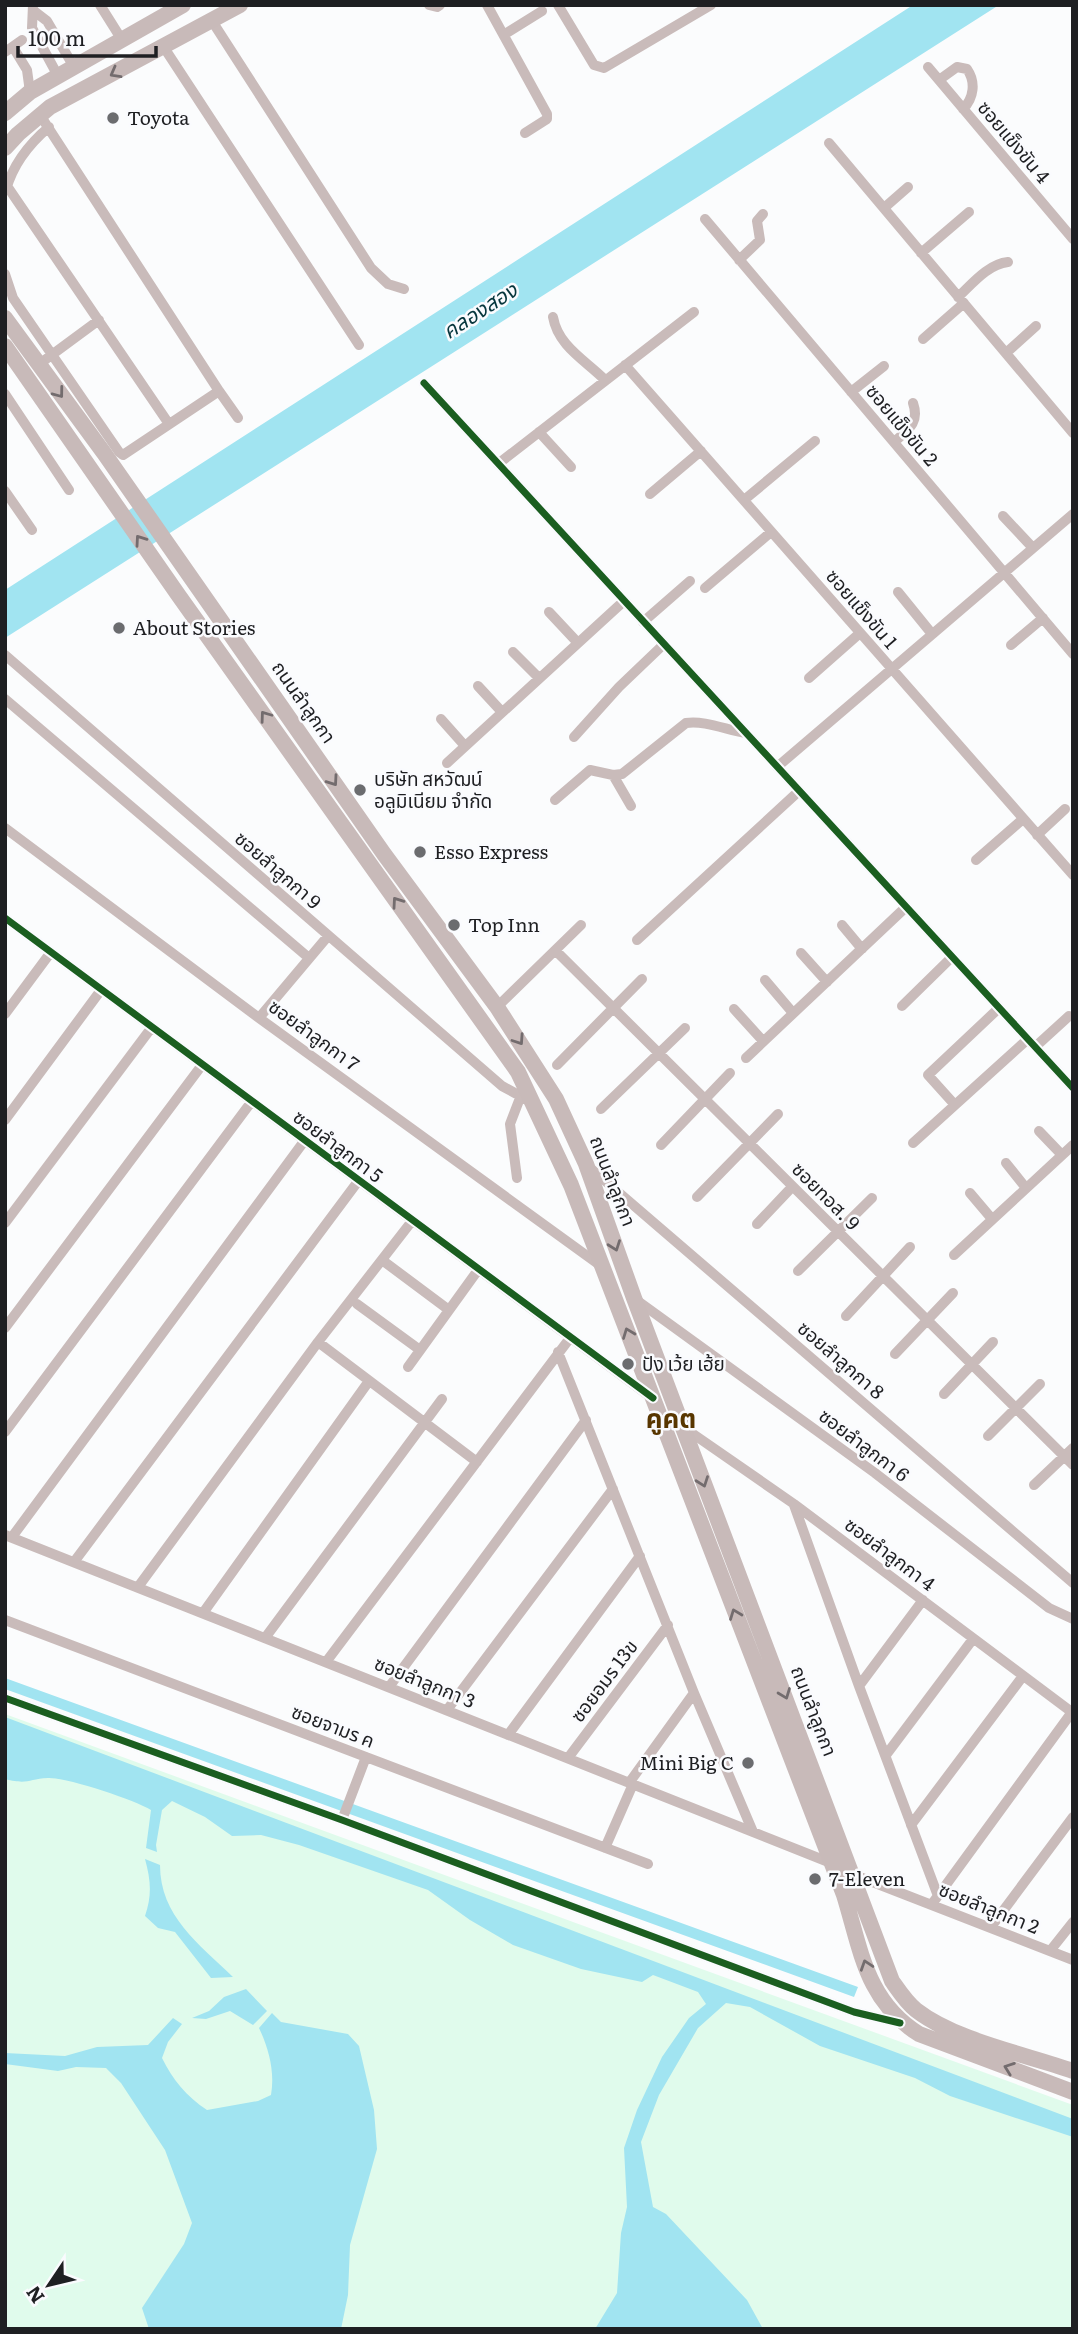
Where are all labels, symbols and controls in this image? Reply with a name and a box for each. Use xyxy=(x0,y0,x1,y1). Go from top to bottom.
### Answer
scale bar xyxy=(18,14,156,58)
text: 100 m xyxy=(28,21,85,52)
one-way arrow xyxy=(110,64,123,78)
street label: ซอยแข็งขัน 4 xyxy=(972,94,1058,189)
place label: Toyota xyxy=(127,103,190,131)
marker: Toyota xyxy=(105,110,121,126)
water label: คลองสอง xyxy=(435,272,524,345)
street label: ซอยแข็งขัน 2 xyxy=(860,377,945,471)
one-way arrow xyxy=(51,385,64,398)
one-way arrow xyxy=(136,535,148,548)
street label: ซอยแข็งขัน 1 xyxy=(820,562,905,655)
place label: About Stories xyxy=(133,613,256,641)
marker: About Stories xyxy=(111,620,127,636)
street label: ถนนลำลูกกา xyxy=(266,655,343,748)
one-way arrow xyxy=(261,711,274,724)
place label: บริษัท สหวัฒน์ อลูมิเนียม จำกัด xyxy=(374,764,492,814)
one-way arrow xyxy=(325,773,337,786)
marker: บริษัท สหวัฒน์ อลูมิเนียม จำกัด xyxy=(352,782,368,798)
street label: ซอยลำลูกกา 9 xyxy=(229,824,328,915)
place label: Esso Express xyxy=(434,837,549,865)
marker: Esso Express xyxy=(412,844,428,860)
one-way arrow xyxy=(393,897,406,910)
place label: Top Inn xyxy=(468,910,540,938)
marker: Top Inn xyxy=(446,917,462,933)
street label: ซอยลำลูกกา 7 xyxy=(263,992,366,1077)
one-way arrow xyxy=(511,1033,524,1046)
street label: ซอยลำลูกกา 5 xyxy=(288,1102,390,1189)
street label: ถนนลำลูกกา xyxy=(584,1131,644,1230)
street label: ซอยทอส. 9 xyxy=(786,1155,867,1236)
one-way arrow xyxy=(607,1239,621,1251)
street label: ซอยลำลูกกา 8 xyxy=(792,1314,891,1405)
one-way arrow xyxy=(622,1327,636,1339)
place label: ปัง เว้ย เฮ้ย xyxy=(642,1349,725,1377)
marker: ปัง เว้ย เฮ้ย xyxy=(620,1356,636,1372)
district label: คูคต xyxy=(646,1397,696,1436)
street label: ซอยลำลูกกา 6 xyxy=(814,1401,916,1487)
one-way arrow xyxy=(695,1475,709,1487)
street label: ซอยลำลูกกา 4 xyxy=(839,1510,942,1597)
one-way arrow xyxy=(730,1608,744,1620)
street label: ซอยอมร 13ข xyxy=(563,1633,644,1727)
street label: ซอยลำลูกกา 3 xyxy=(371,1648,480,1714)
street label: ถนนลำลูกกา xyxy=(785,1661,845,1760)
one-way arrow xyxy=(777,1688,791,1700)
street label: ซอยจามร ค xyxy=(288,1696,379,1754)
place label: Mini Big C xyxy=(640,1748,734,1776)
marker: Mini Big C xyxy=(740,1755,756,1771)
place label: 7-Eleven xyxy=(829,1864,905,1892)
marker: 7-Eleven xyxy=(807,1871,823,1887)
street label: ซอยลำลูกกา 2 xyxy=(935,1874,1044,1940)
one-way arrow xyxy=(860,1959,874,1971)
one-way arrow xyxy=(1003,2063,1015,2077)
north arrow xyxy=(14,2250,84,2320)
text: N xyxy=(18,2281,50,2310)

